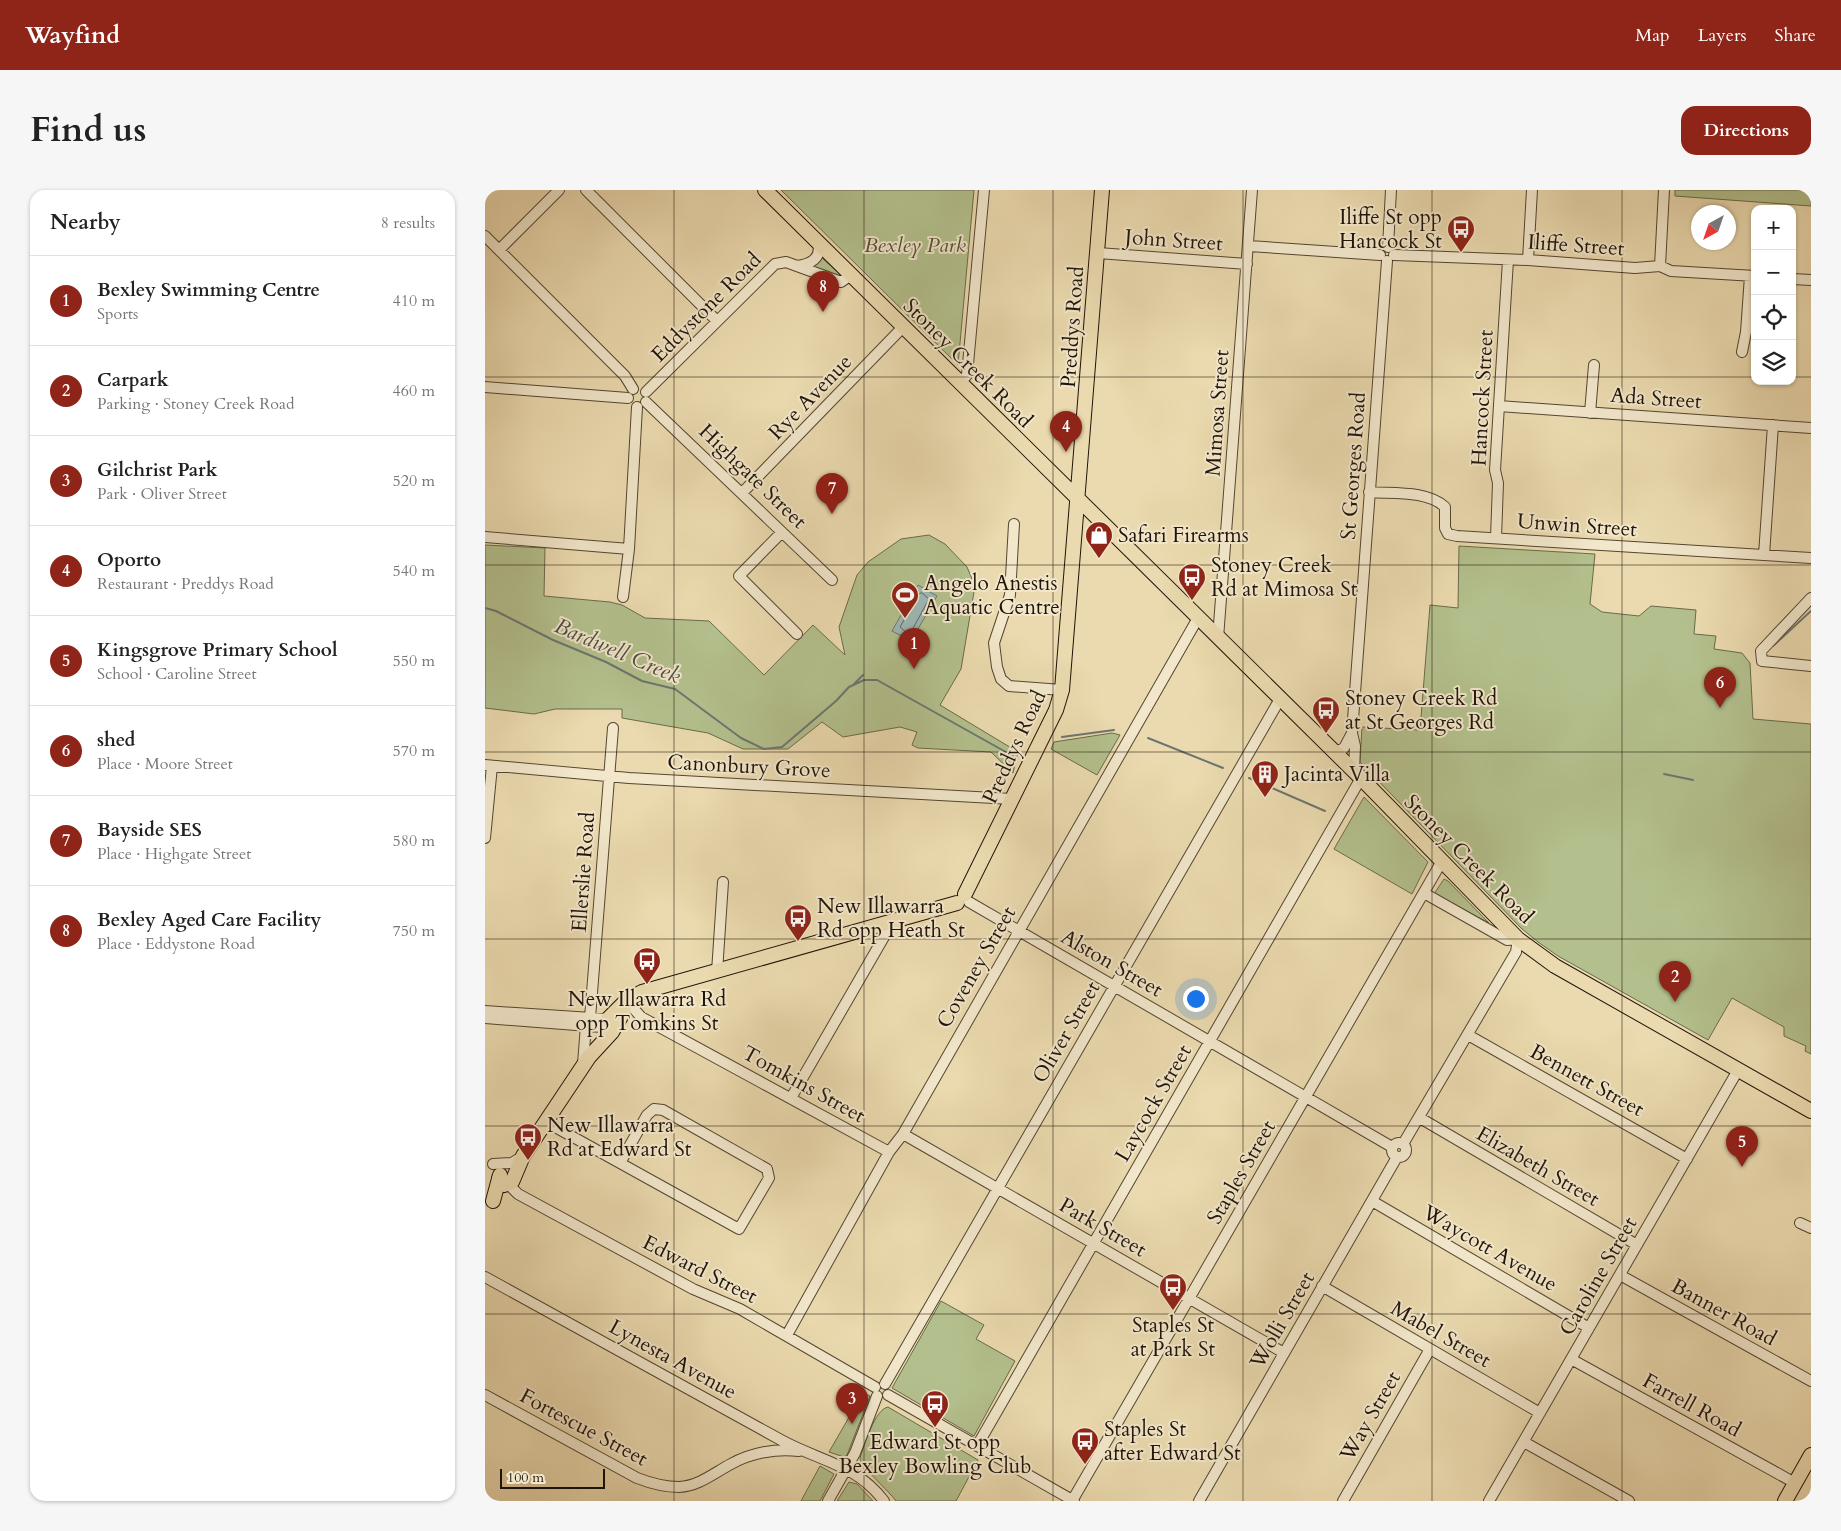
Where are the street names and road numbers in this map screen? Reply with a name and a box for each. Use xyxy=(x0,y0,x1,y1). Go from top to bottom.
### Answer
street label: John Street xyxy=(1121,222,1224,258)
street label: Iliffe Street xyxy=(1527,228,1626,263)
street label: Eddystone Road xyxy=(645,246,768,369)
street label: Preddys Road xyxy=(1054,265,1091,389)
street label: Stoney Creek Road xyxy=(896,292,1039,435)
street label: Hancock Street xyxy=(1464,329,1501,467)
street label: Rye Avenue xyxy=(762,348,859,447)
street label: Mimosa Street xyxy=(1199,348,1236,477)
street label: Ada Street xyxy=(1609,381,1703,416)
street label: St Georges Road xyxy=(1334,391,1373,541)
street label: Highgate Street xyxy=(692,417,813,536)
street label: Unwin Street xyxy=(1516,507,1638,544)
street label: Preddys Road xyxy=(976,686,1053,809)
street label: Canonbury Grove xyxy=(667,748,831,785)
street label: Stoney Creek Road xyxy=(1397,788,1540,931)
street label: Ellerslie Road xyxy=(565,811,602,933)
street label: Coveney Street xyxy=(930,901,1023,1034)
street label: Alston Street xyxy=(1055,923,1168,1005)
street label: Oliver Street xyxy=(1026,976,1108,1089)
street label: Bennett Street xyxy=(1524,1037,1649,1124)
street label: Tomkins Street xyxy=(737,1039,871,1130)
street label: Laycock Street xyxy=(1108,1039,1199,1167)
street label: Staples Street xyxy=(1200,1115,1283,1230)
street label: Elizabeth Street xyxy=(1471,1119,1605,1214)
street label: Park Street xyxy=(1054,1191,1152,1264)
street label: Waycott Avenue xyxy=(1416,1198,1563,1299)
street label: Caroline Street xyxy=(1553,1211,1644,1341)
street label: Edward Street xyxy=(637,1228,762,1311)
street label: Wolli Street xyxy=(1243,1266,1322,1375)
street label: Banner Road xyxy=(1666,1272,1782,1353)
street label: Mabel Street xyxy=(1385,1294,1496,1375)
street label: Lynesta Avenue xyxy=(604,1312,742,1406)
street label: Way Street xyxy=(1332,1366,1408,1467)
street label: Farrell Road xyxy=(1637,1366,1746,1444)
street label: Fortescue Street xyxy=(515,1382,653,1474)

